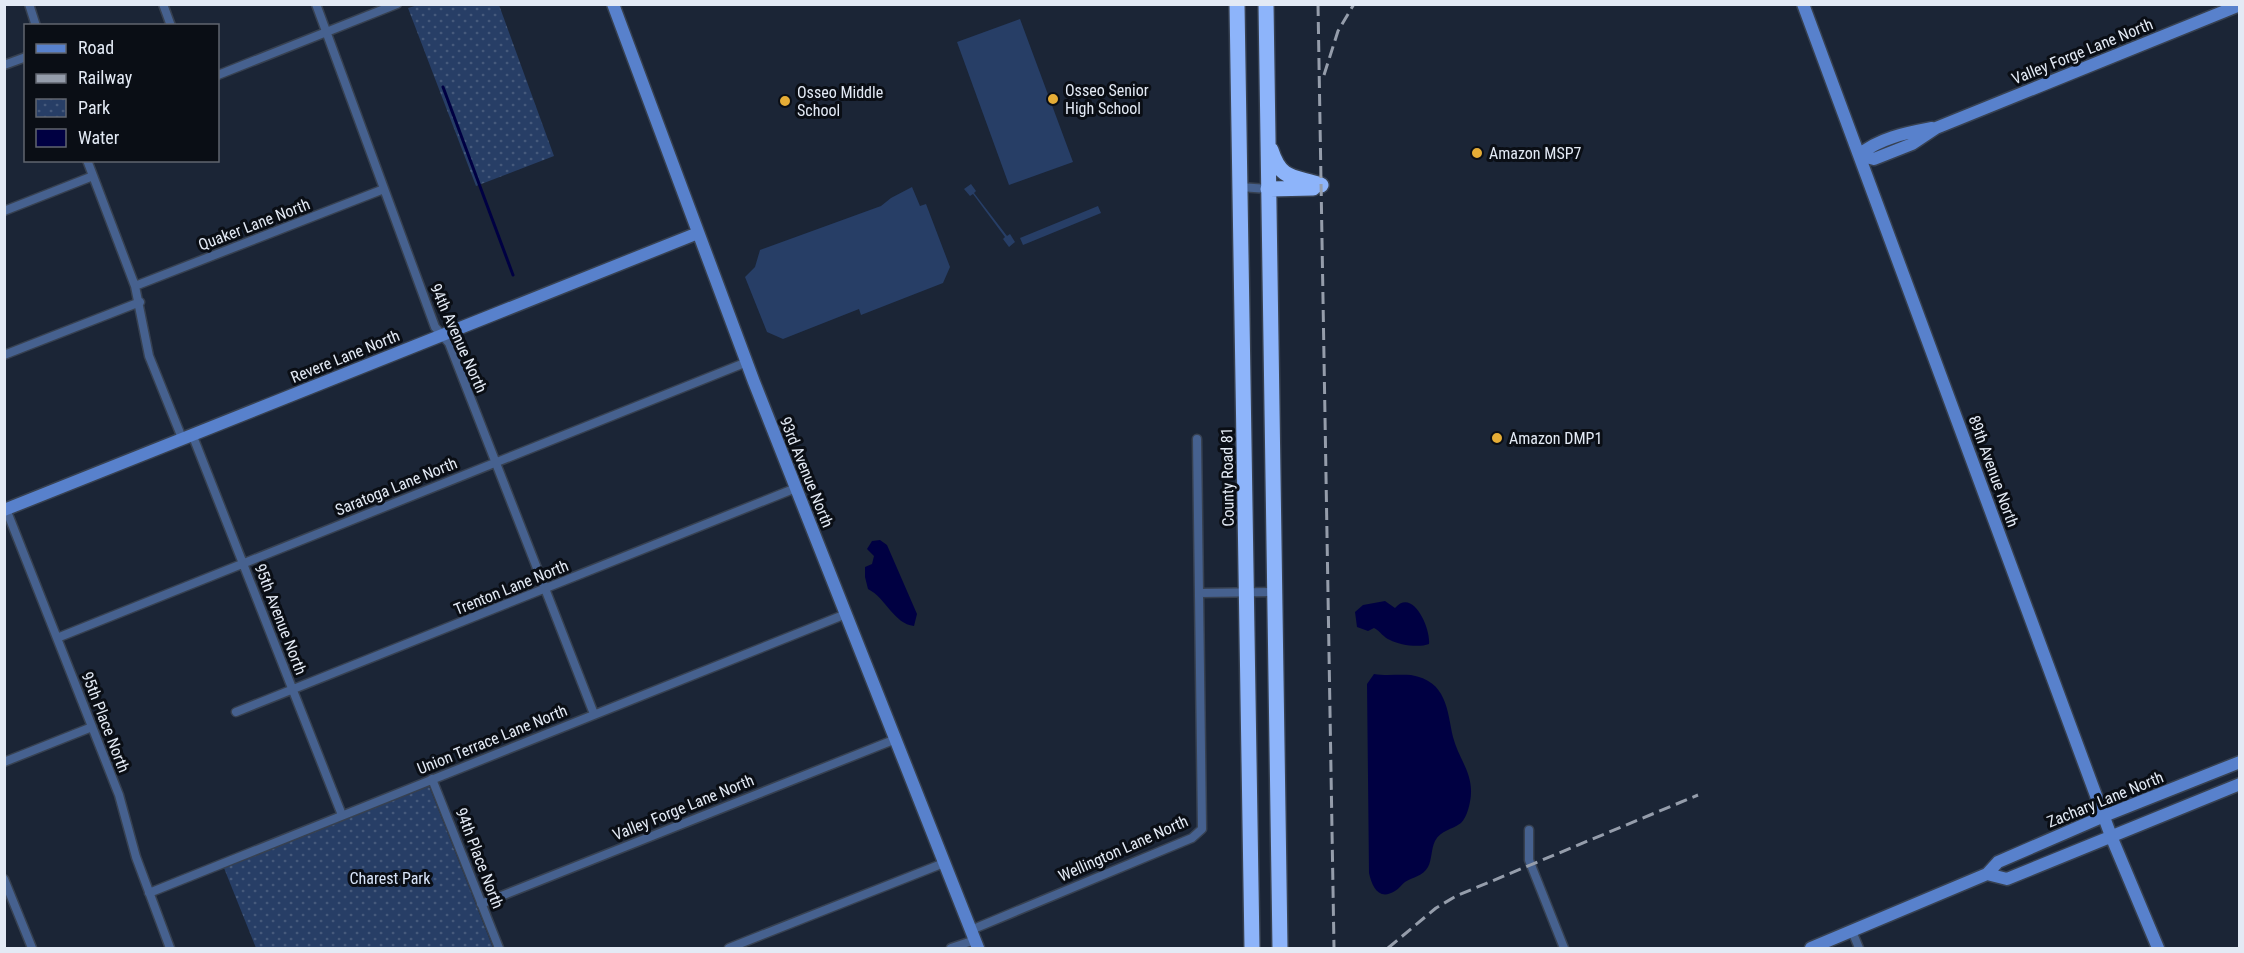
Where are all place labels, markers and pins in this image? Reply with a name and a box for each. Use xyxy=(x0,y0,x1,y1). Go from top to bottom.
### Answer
place label: Osseo Senior High School xyxy=(1065,81,1149,118)
place label: Osseo Middle School xyxy=(797,83,883,120)
marker: Osseo Senior High School xyxy=(1046,92,1060,106)
marker: Osseo Middle School xyxy=(778,94,792,108)
place label: Amazon MSP7 xyxy=(1489,144,1582,163)
marker: Amazon MSP7 xyxy=(1470,146,1484,160)
place label: Amazon DMP1 xyxy=(1509,429,1602,448)
marker: Amazon DMP1 xyxy=(1490,431,1504,445)

